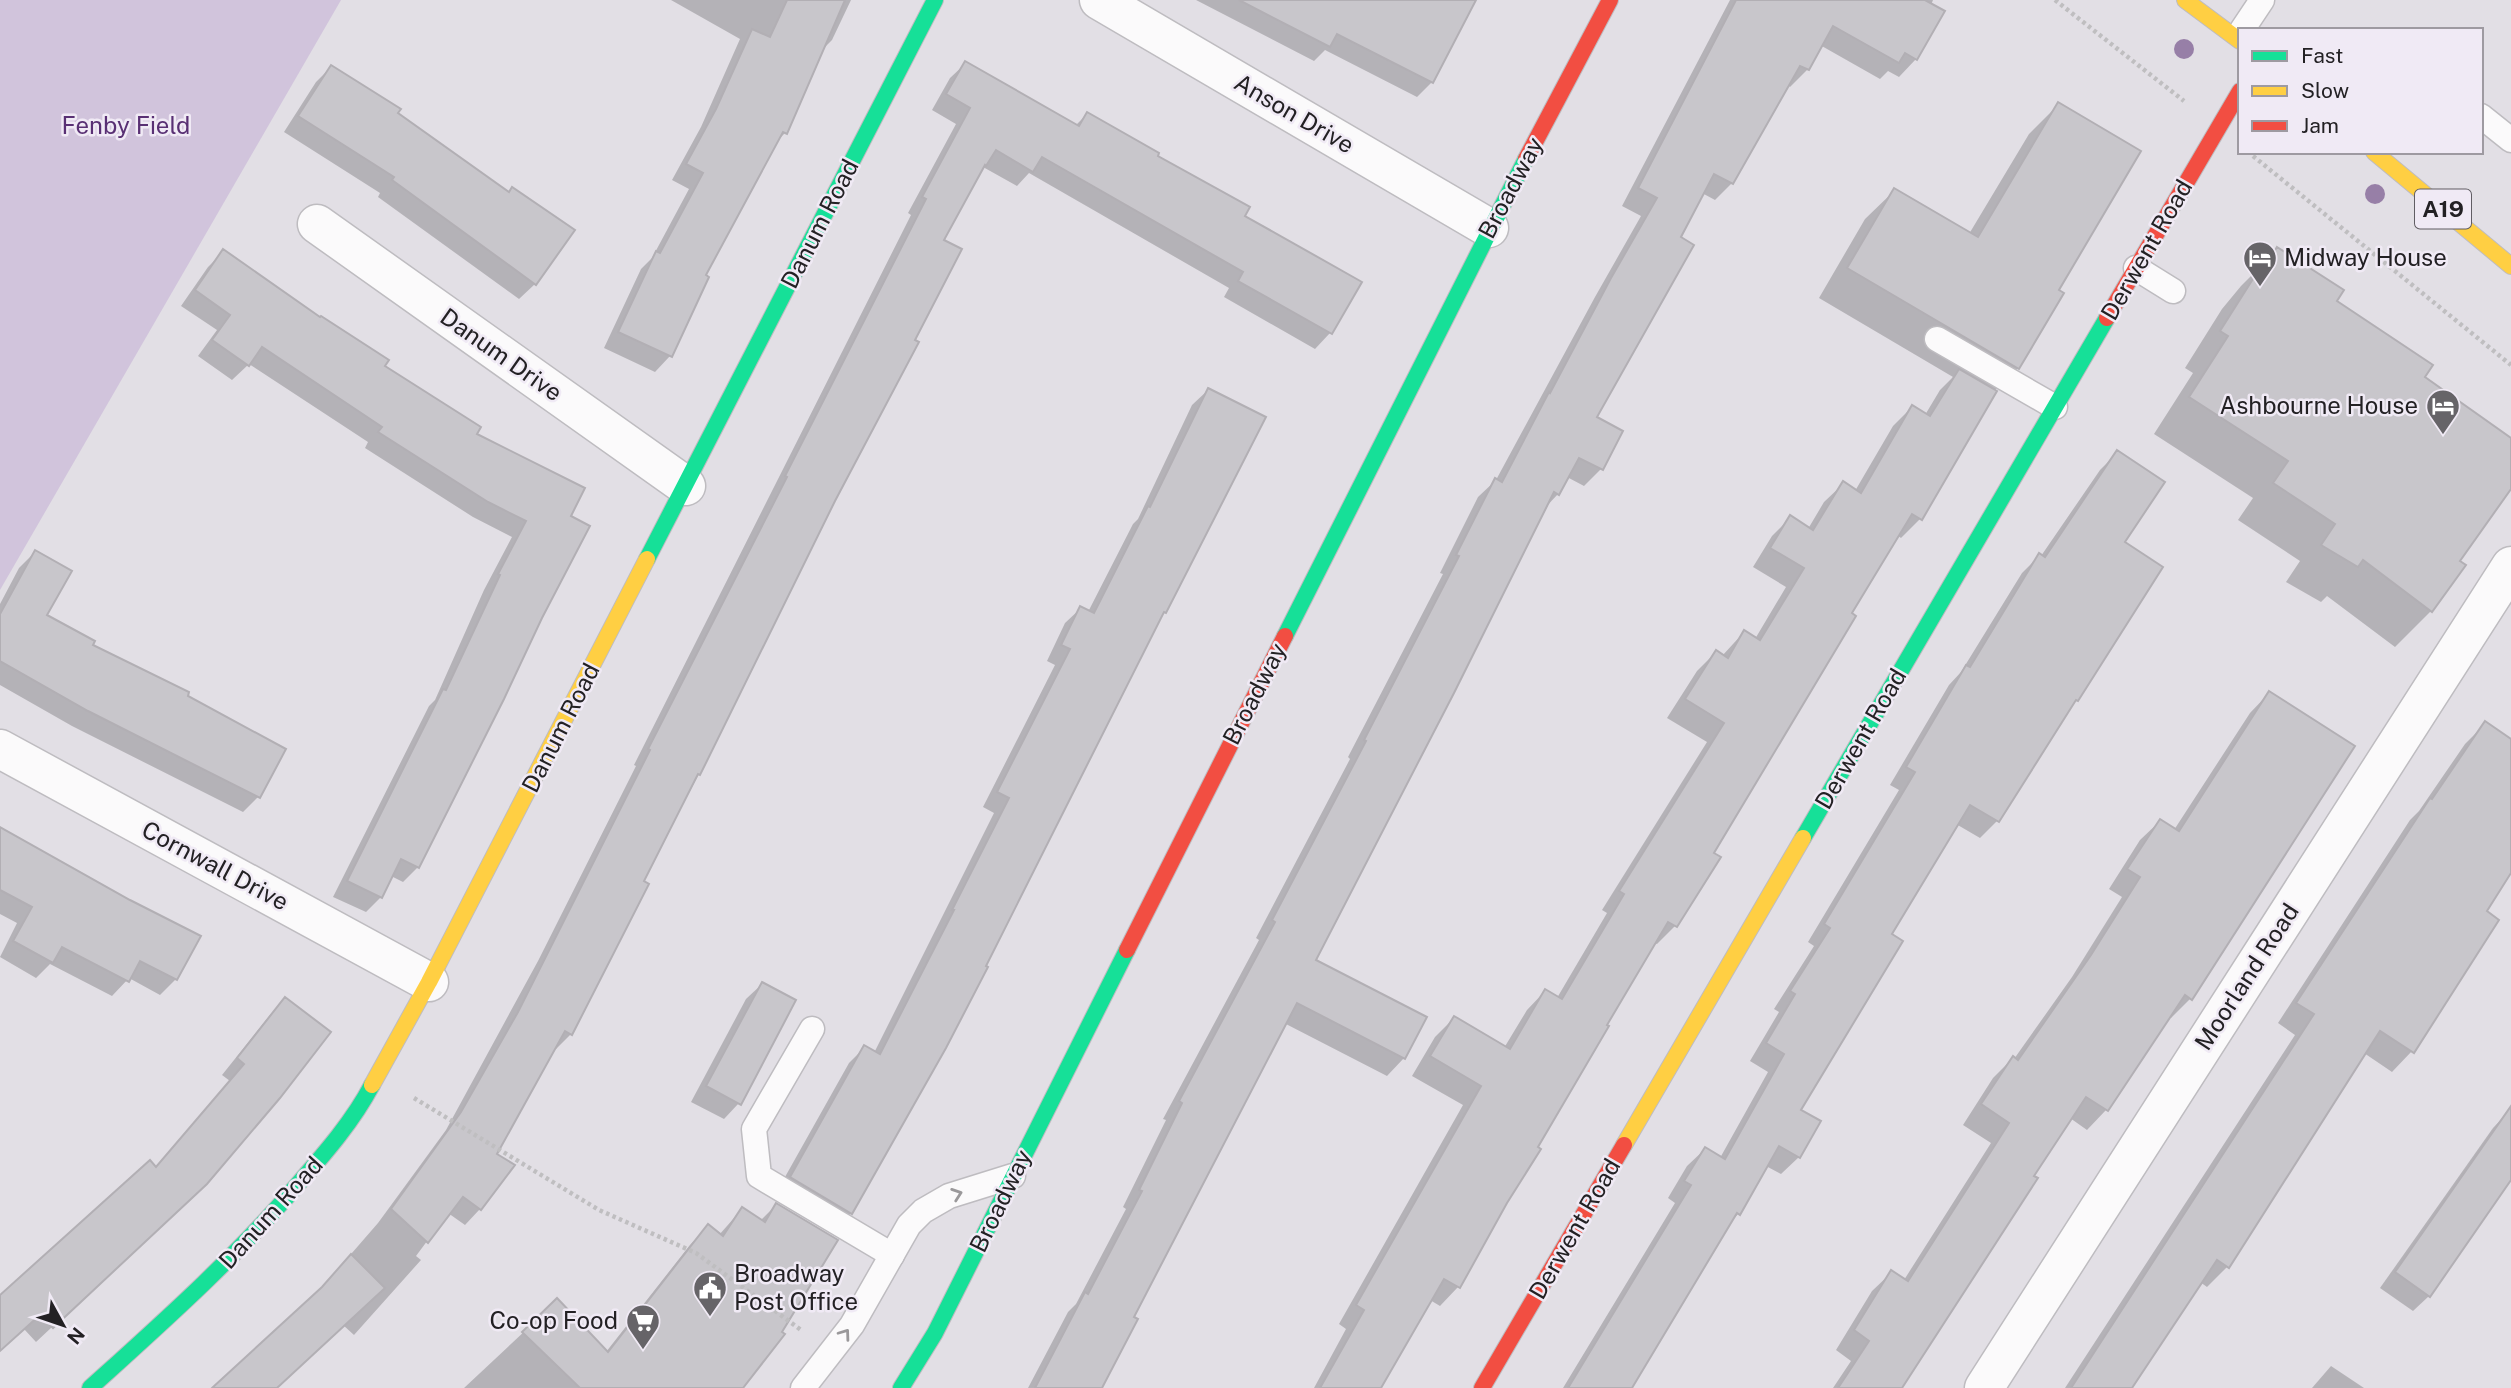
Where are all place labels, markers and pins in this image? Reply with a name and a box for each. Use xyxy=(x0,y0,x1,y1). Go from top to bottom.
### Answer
hotel icon: Midway House xyxy=(2241,239,2279,288)
place label: Midway House xyxy=(2284,243,2447,271)
hotel icon: Ashbourne House xyxy=(2424,387,2462,436)
place label: Ashbourne House xyxy=(2219,391,2418,419)
place label: Broadway Post Office xyxy=(734,1259,858,1315)
public building icon: Broadway Post Office xyxy=(691,1269,729,1318)
supermarket icon: Co-op Food xyxy=(624,1302,662,1351)
place label: Co-op Food xyxy=(490,1306,618,1334)

